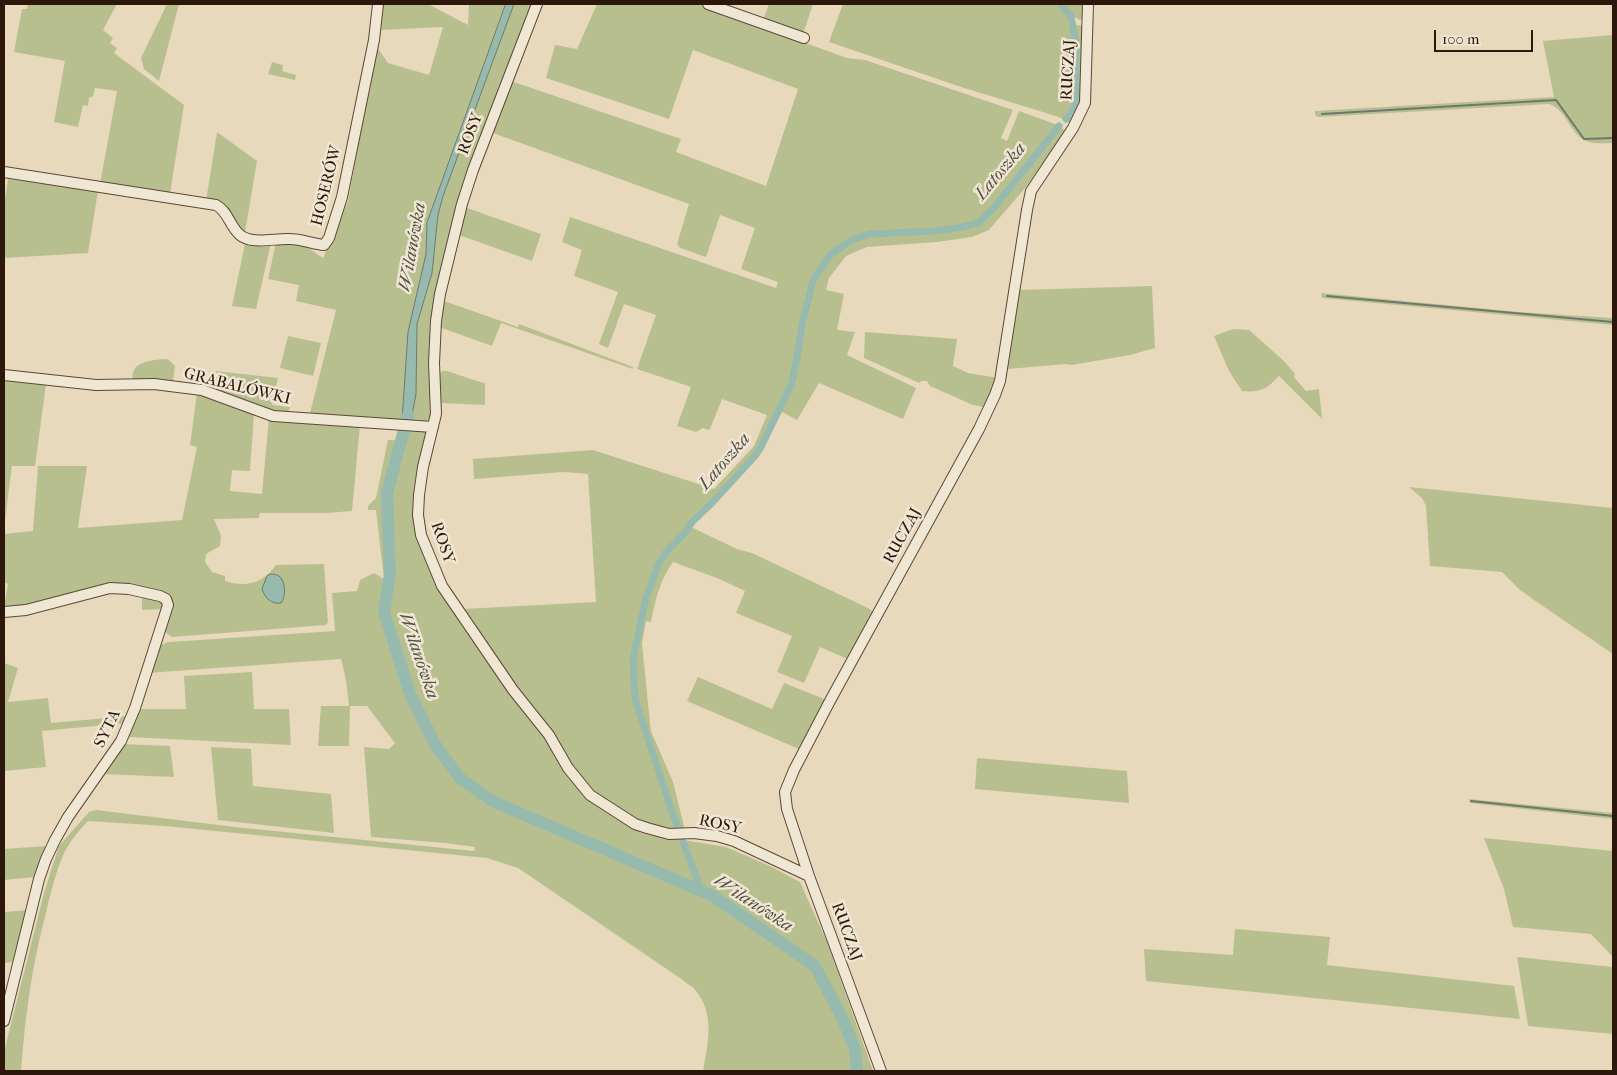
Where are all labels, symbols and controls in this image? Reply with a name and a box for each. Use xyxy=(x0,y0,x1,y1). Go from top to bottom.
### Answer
scale bar xyxy=(1437,20,1536,52)
text: 100 m xyxy=(1442,30,1480,48)
street label: RUCZAJ xyxy=(1058,39,1080,101)
street label: ROSY xyxy=(454,111,488,157)
water label: Latoszka xyxy=(971,139,1031,205)
street label: HOSERÓW xyxy=(308,144,346,228)
water label: Wilanówka xyxy=(395,201,431,293)
street label: GRABALÓWKI xyxy=(182,364,292,410)
water label: Latoszka xyxy=(694,429,756,495)
street label: RUCZAJ xyxy=(880,505,926,567)
street label: ROSY xyxy=(426,520,458,566)
water label: Wilanówka xyxy=(393,610,443,702)
street label: SYTA xyxy=(91,707,125,751)
street label: ROSY xyxy=(697,811,743,839)
water label: Wilanówka xyxy=(710,871,796,937)
street label: RUCZAJ xyxy=(827,900,865,964)

